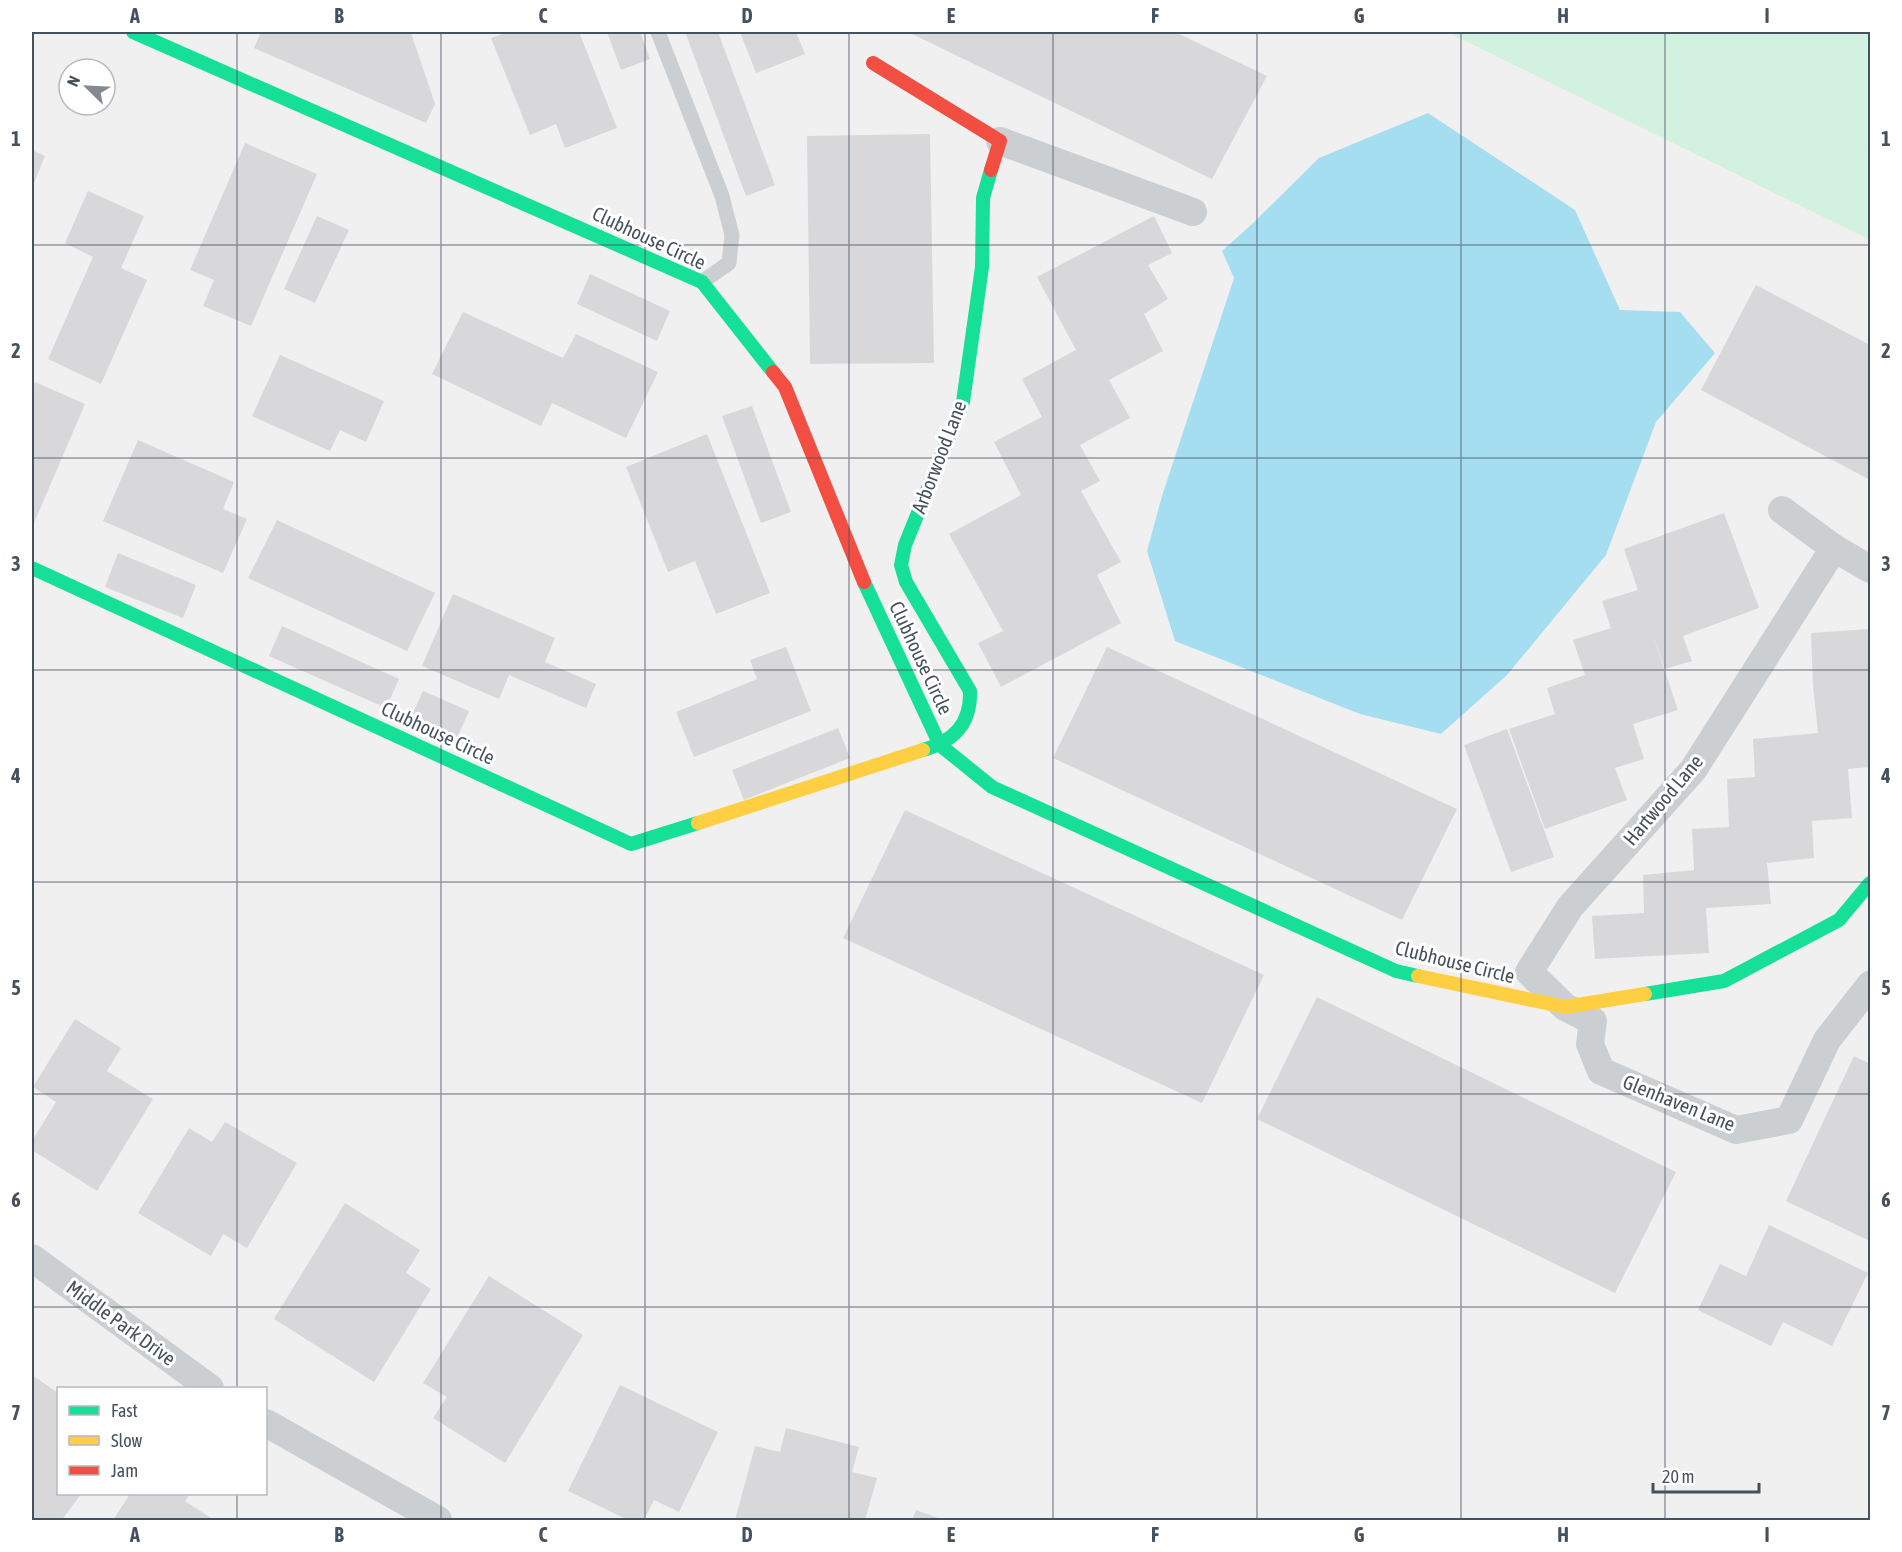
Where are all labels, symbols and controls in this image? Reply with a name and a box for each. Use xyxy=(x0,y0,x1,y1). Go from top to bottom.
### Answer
text: A xyxy=(129,4,140,27)
text: B xyxy=(334,4,344,27)
text: C xyxy=(539,4,548,27)
text: D xyxy=(741,4,753,27)
text: E xyxy=(947,4,956,27)
text: F xyxy=(1151,4,1159,27)
text: G xyxy=(1354,4,1365,27)
text: H xyxy=(1557,4,1569,27)
text: I xyxy=(1764,4,1770,27)
north arrow xyxy=(57,57,117,117)
text: N xyxy=(63,73,83,89)
text: 1 xyxy=(11,127,21,150)
text: 1 xyxy=(1881,127,1891,150)
street label: Clubhouse Circle xyxy=(589,201,709,274)
text: 2 xyxy=(11,339,21,362)
text: 2 xyxy=(1881,339,1891,362)
street label: Arborwood Lane xyxy=(906,397,971,517)
text: 3 xyxy=(11,552,21,575)
text: 3 xyxy=(1881,552,1891,575)
street label: Clubhouse Circle xyxy=(885,598,958,718)
street label: Clubhouse Circle xyxy=(378,696,498,769)
street label: Hartwood Lane xyxy=(1618,750,1707,850)
text: 4 xyxy=(10,764,21,787)
text: 4 xyxy=(1880,764,1891,787)
street label: Clubhouse Circle xyxy=(1393,936,1517,987)
text: 5 xyxy=(11,976,21,999)
text: 5 xyxy=(1881,976,1891,999)
street label: Glenhaven Lane xyxy=(1620,1070,1739,1135)
text: 6 xyxy=(11,1188,21,1211)
text: 6 xyxy=(1881,1188,1891,1211)
street label: Middle Park Drive xyxy=(62,1275,180,1370)
legend xyxy=(57,1387,267,1495)
text: Fast xyxy=(111,1400,138,1421)
text: 7 xyxy=(11,1401,21,1424)
text: 7 xyxy=(1881,1401,1891,1424)
text: Slow xyxy=(111,1430,142,1451)
scale bar xyxy=(1653,1456,1760,1494)
text: Jam xyxy=(111,1460,138,1481)
text: 20 m xyxy=(1662,1466,1694,1487)
text: A xyxy=(129,1523,140,1546)
text: B xyxy=(334,1523,344,1546)
text: C xyxy=(539,1523,548,1546)
text: D xyxy=(741,1523,753,1546)
text: E xyxy=(947,1523,956,1546)
text: F xyxy=(1151,1523,1159,1546)
text: G xyxy=(1354,1523,1365,1546)
text: H xyxy=(1557,1523,1569,1546)
text: I xyxy=(1764,1523,1770,1546)

